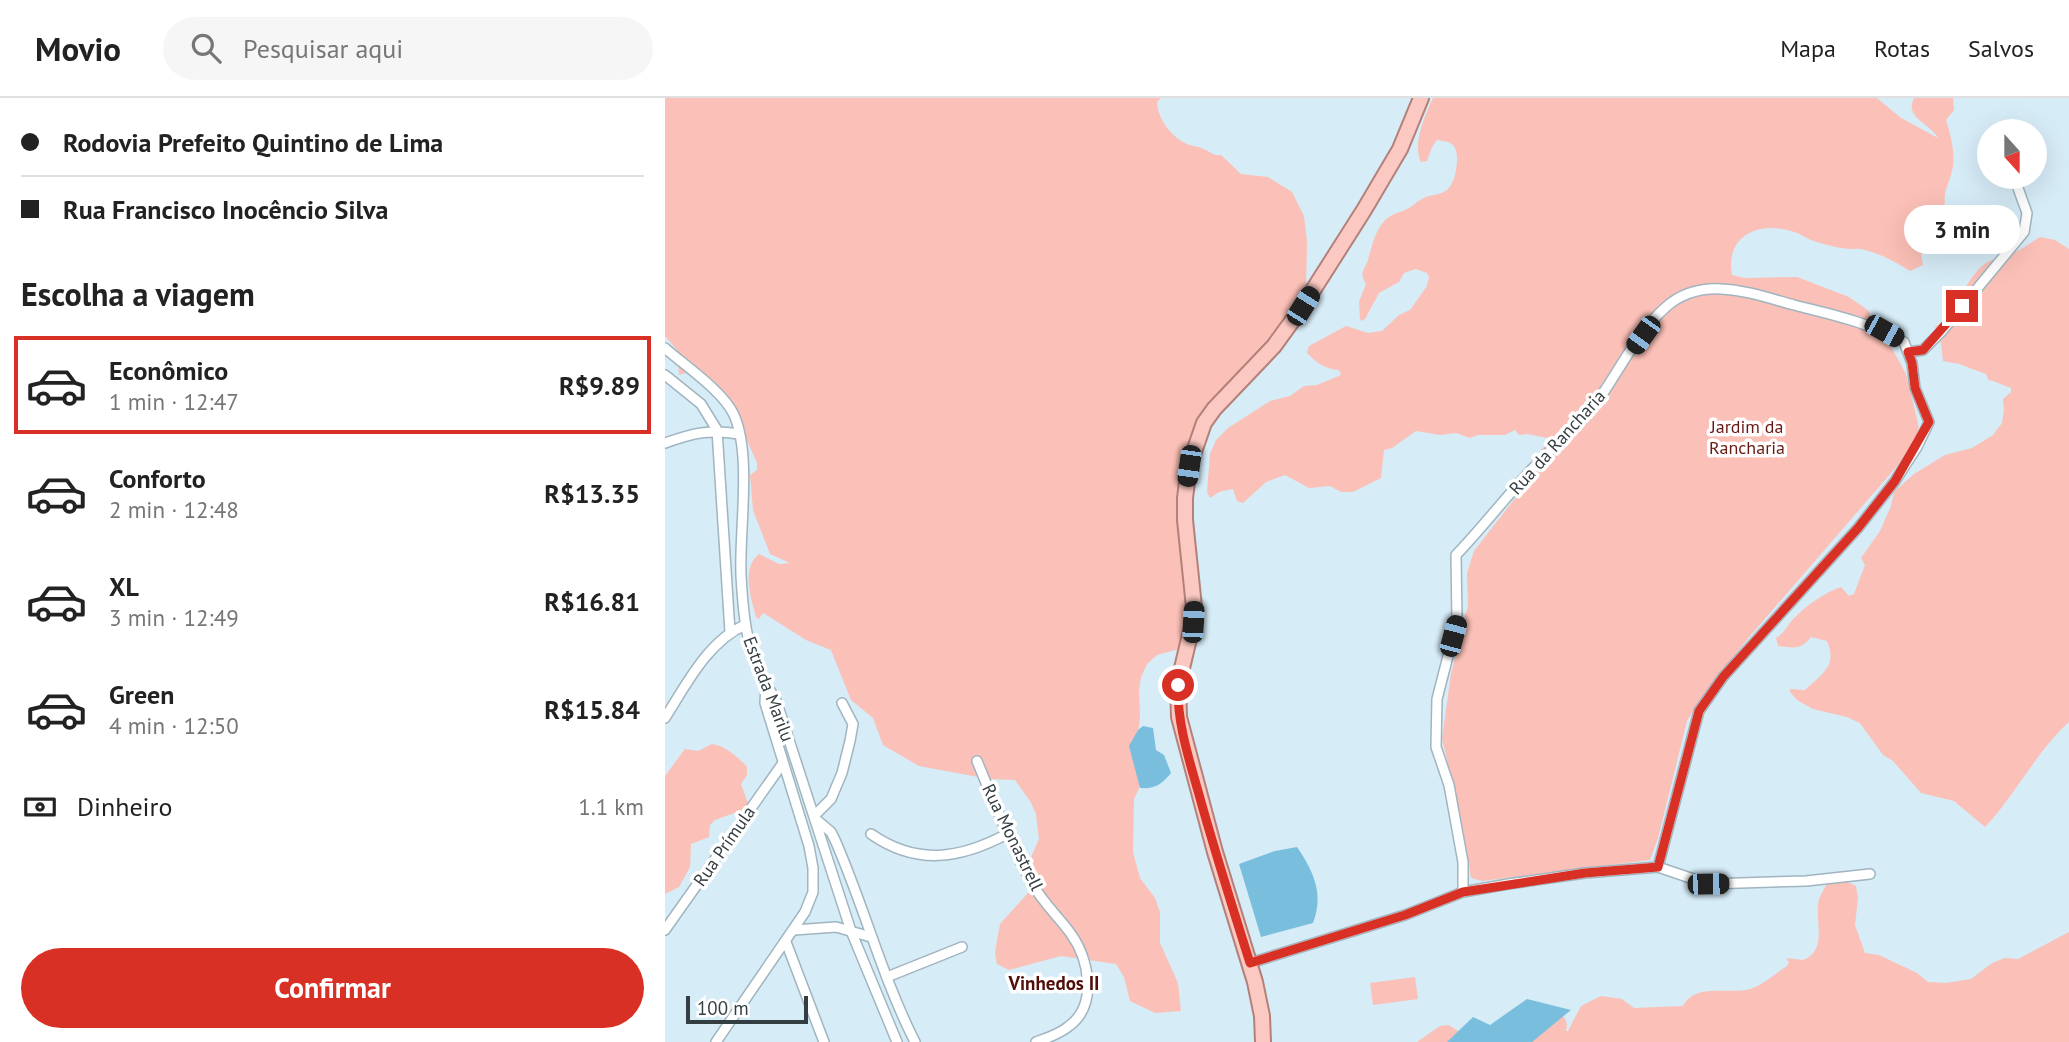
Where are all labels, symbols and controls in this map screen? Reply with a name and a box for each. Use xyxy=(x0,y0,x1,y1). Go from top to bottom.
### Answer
search box xyxy=(163,17,653,80)
text: Movio xyxy=(35,27,121,70)
icon: search xyxy=(187,29,225,67)
text: Pesquisar aqui xyxy=(243,32,403,65)
text: Mapa xyxy=(1780,33,1836,64)
text: Rotas xyxy=(1874,33,1930,64)
text: Salvos xyxy=(1968,33,2034,64)
north arrow xyxy=(1977,119,2047,189)
map controls xyxy=(1977,119,2047,189)
text: Rodovia Prefeito Quintino de Lima xyxy=(63,126,443,159)
text: Rua Francisco Inocêncio Silva xyxy=(63,193,388,226)
callout: 3 min xyxy=(1904,204,2020,254)
text: 3 min xyxy=(1934,215,1990,244)
text: Escolha a viagem xyxy=(21,273,255,315)
car xyxy=(1283,283,1324,329)
route end xyxy=(1946,290,1978,322)
car xyxy=(1623,312,1664,358)
car xyxy=(1861,312,1908,350)
icon: car xyxy=(25,354,88,417)
text: Econômico xyxy=(109,354,228,387)
text: R$9.89 xyxy=(559,369,640,402)
street label: Rua da Rancharia xyxy=(1504,385,1610,499)
text: 1 min · 12:47 xyxy=(109,387,239,416)
park label: Jardim da Rancharia xyxy=(1709,415,1785,459)
car xyxy=(1176,444,1203,488)
icon: car xyxy=(25,462,88,525)
text: Conforto xyxy=(109,462,206,495)
text: R$13.35 xyxy=(544,477,640,510)
text: 2 min · 12:48 xyxy=(109,495,239,524)
icon: car xyxy=(25,570,88,633)
text: XL xyxy=(109,570,139,603)
text: R$16.81 xyxy=(544,585,640,618)
car xyxy=(1182,600,1205,644)
text: 3 min · 12:49 xyxy=(109,603,239,632)
car xyxy=(1438,613,1469,659)
street label: Estrada Marilu xyxy=(738,633,800,745)
route start xyxy=(1162,669,1194,701)
icon: car xyxy=(25,678,88,741)
text: Green xyxy=(109,678,174,711)
text: R$15.84 xyxy=(544,693,640,726)
text: 4 min · 12:50 xyxy=(109,711,239,740)
street label: Rua Monastrell xyxy=(977,780,1049,895)
icon: cash xyxy=(21,788,59,826)
text: Dinheiro xyxy=(77,790,172,823)
text: 1.1 km xyxy=(578,792,644,821)
street label: Rua Prímula xyxy=(688,801,760,891)
car xyxy=(1687,873,1730,895)
button: Confirmar xyxy=(21,948,644,1028)
district label: Vinhedos II xyxy=(1007,971,1100,995)
scale bar xyxy=(686,993,809,1025)
text: 100 m xyxy=(697,996,749,1020)

